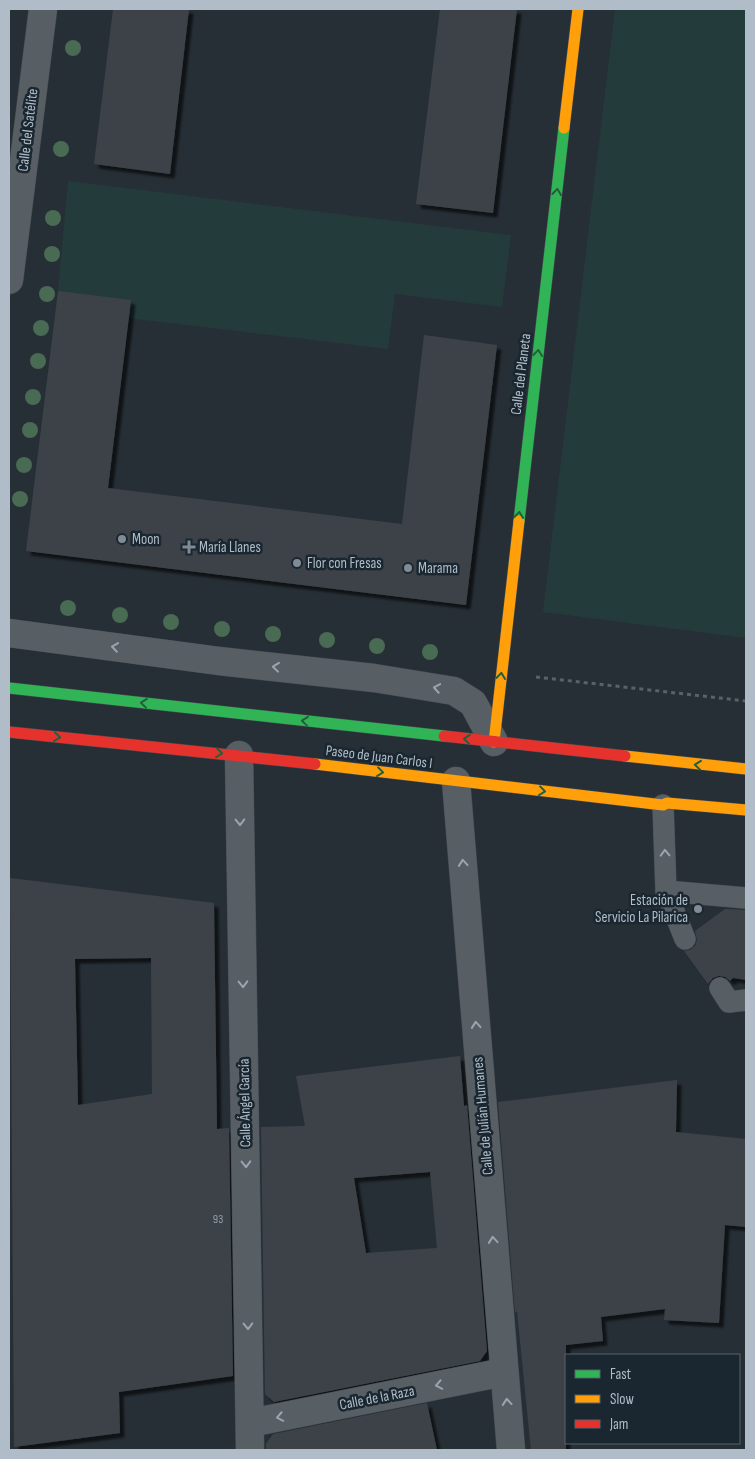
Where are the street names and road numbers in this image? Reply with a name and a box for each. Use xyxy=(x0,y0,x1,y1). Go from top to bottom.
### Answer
street label: Calle del Satélite xyxy=(13,87,43,173)
street label: Calle del Planeta xyxy=(507,332,535,416)
street label: Paseo de Juan Carlos I xyxy=(325,741,433,773)
street label: Calle de Julián Humanes xyxy=(468,1056,498,1176)
street label: Calle Ángel García xyxy=(235,1058,255,1148)
street label: Calle de la Raza xyxy=(338,1381,416,1415)

